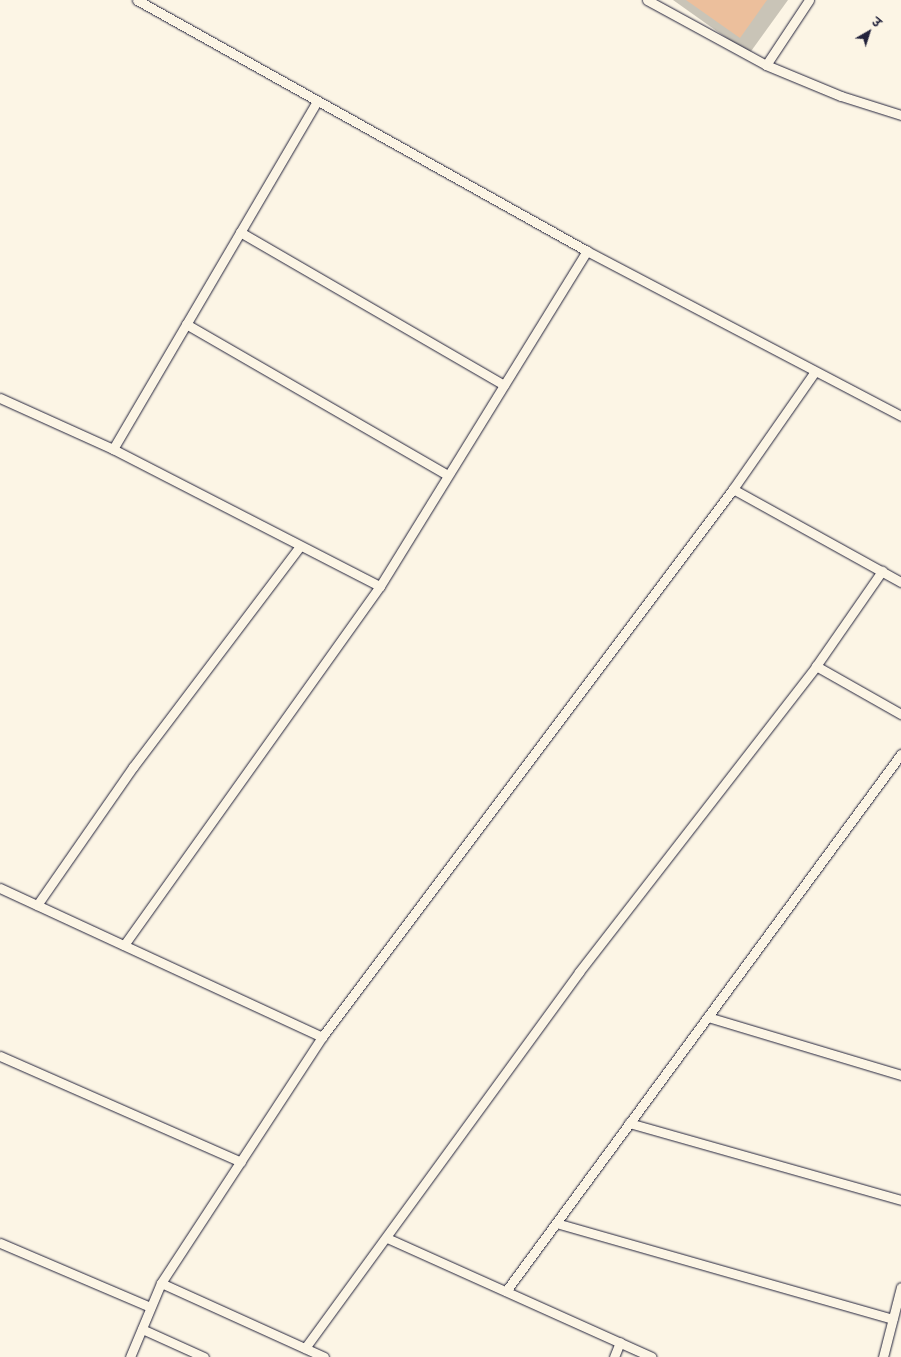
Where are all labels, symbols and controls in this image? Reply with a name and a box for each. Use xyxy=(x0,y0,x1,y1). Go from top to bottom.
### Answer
north arrow xyxy=(849,12,889,52)
text: उ xyxy=(869,15,884,30)

